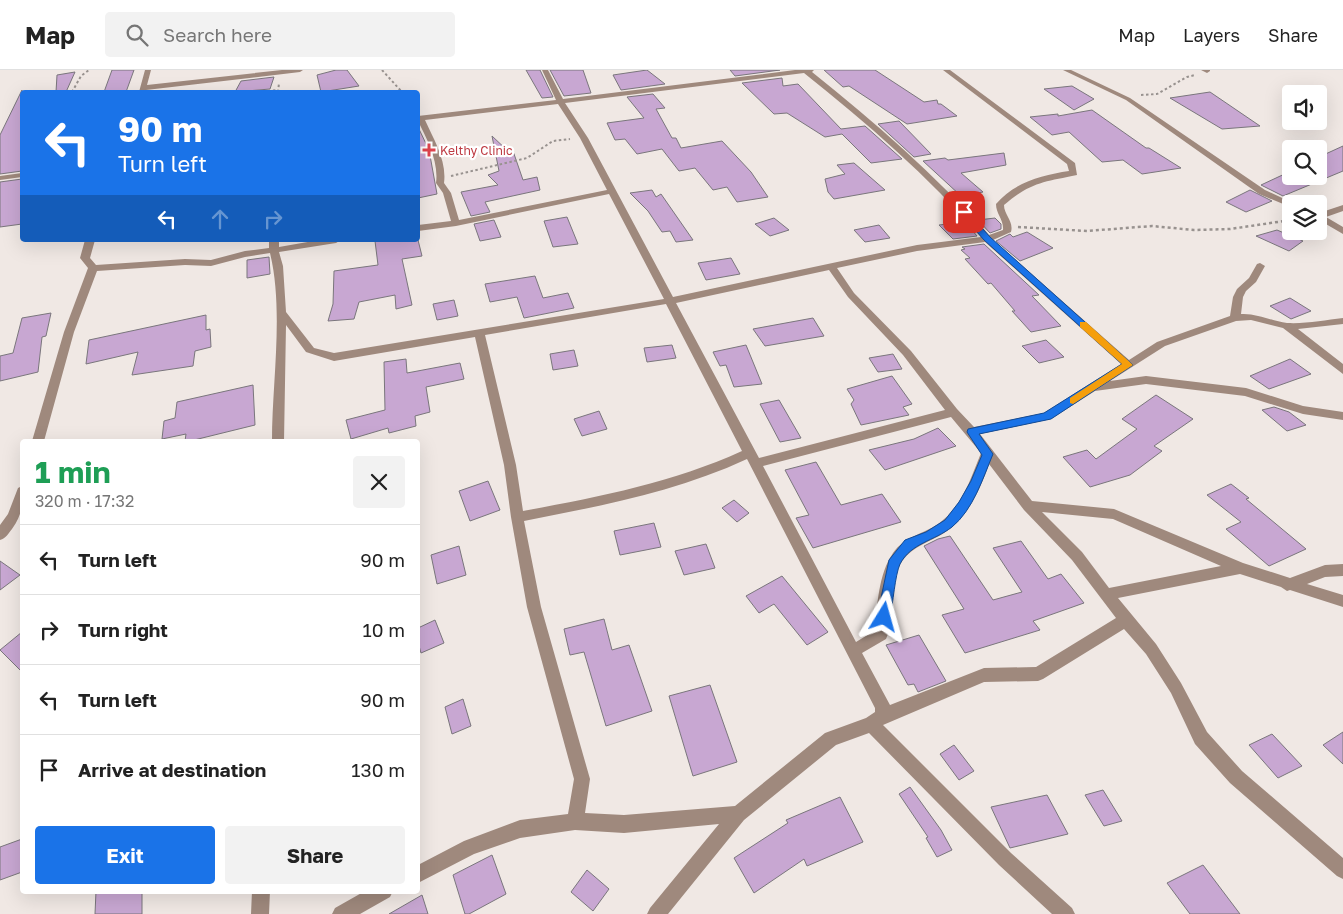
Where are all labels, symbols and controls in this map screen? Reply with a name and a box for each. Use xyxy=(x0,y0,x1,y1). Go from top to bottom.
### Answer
search box xyxy=(105,12,455,57)
text: Map xyxy=(25,20,75,49)
icon: search xyxy=(123,21,151,49)
text: Search here xyxy=(163,23,272,46)
text: Map xyxy=(1118,24,1155,46)
text: Layers xyxy=(1183,24,1240,46)
text: Share xyxy=(1268,24,1318,46)
map controls xyxy=(1282,85,1327,240)
button: sound xyxy=(1282,85,1327,130)
text: 90 m xyxy=(118,108,202,150)
icon: left xyxy=(35,110,100,175)
button: search xyxy=(1282,140,1327,185)
marker: Kelthy Clinic xyxy=(422,143,436,157)
place label: Kelthy Clinic xyxy=(440,143,513,158)
text: Turn left xyxy=(118,150,207,177)
pin xyxy=(943,191,985,233)
button: layers xyxy=(1282,195,1327,240)
icon: arrive xyxy=(950,198,978,226)
icon: left xyxy=(153,205,181,233)
icon: ahead xyxy=(206,205,234,233)
icon: right xyxy=(259,205,287,233)
text: 1 min xyxy=(35,454,111,490)
button: close xyxy=(353,456,405,508)
text: 320 m · 17:32 xyxy=(35,491,134,511)
icon: left xyxy=(35,546,63,574)
text: Turn left xyxy=(78,548,157,571)
text: 90 m xyxy=(360,548,405,571)
position arrow xyxy=(857,590,909,642)
icon: right xyxy=(35,616,63,644)
text: Turn right xyxy=(78,618,168,641)
text: 10 m xyxy=(362,618,405,641)
icon: left xyxy=(35,686,63,714)
text: Turn left xyxy=(78,688,157,711)
text: 90 m xyxy=(360,688,405,711)
icon: arrive xyxy=(35,756,63,784)
text: Arrive at destination xyxy=(78,758,266,781)
text: 130 m xyxy=(351,758,405,781)
button: Exit xyxy=(35,826,215,884)
button: Share xyxy=(225,826,405,884)

